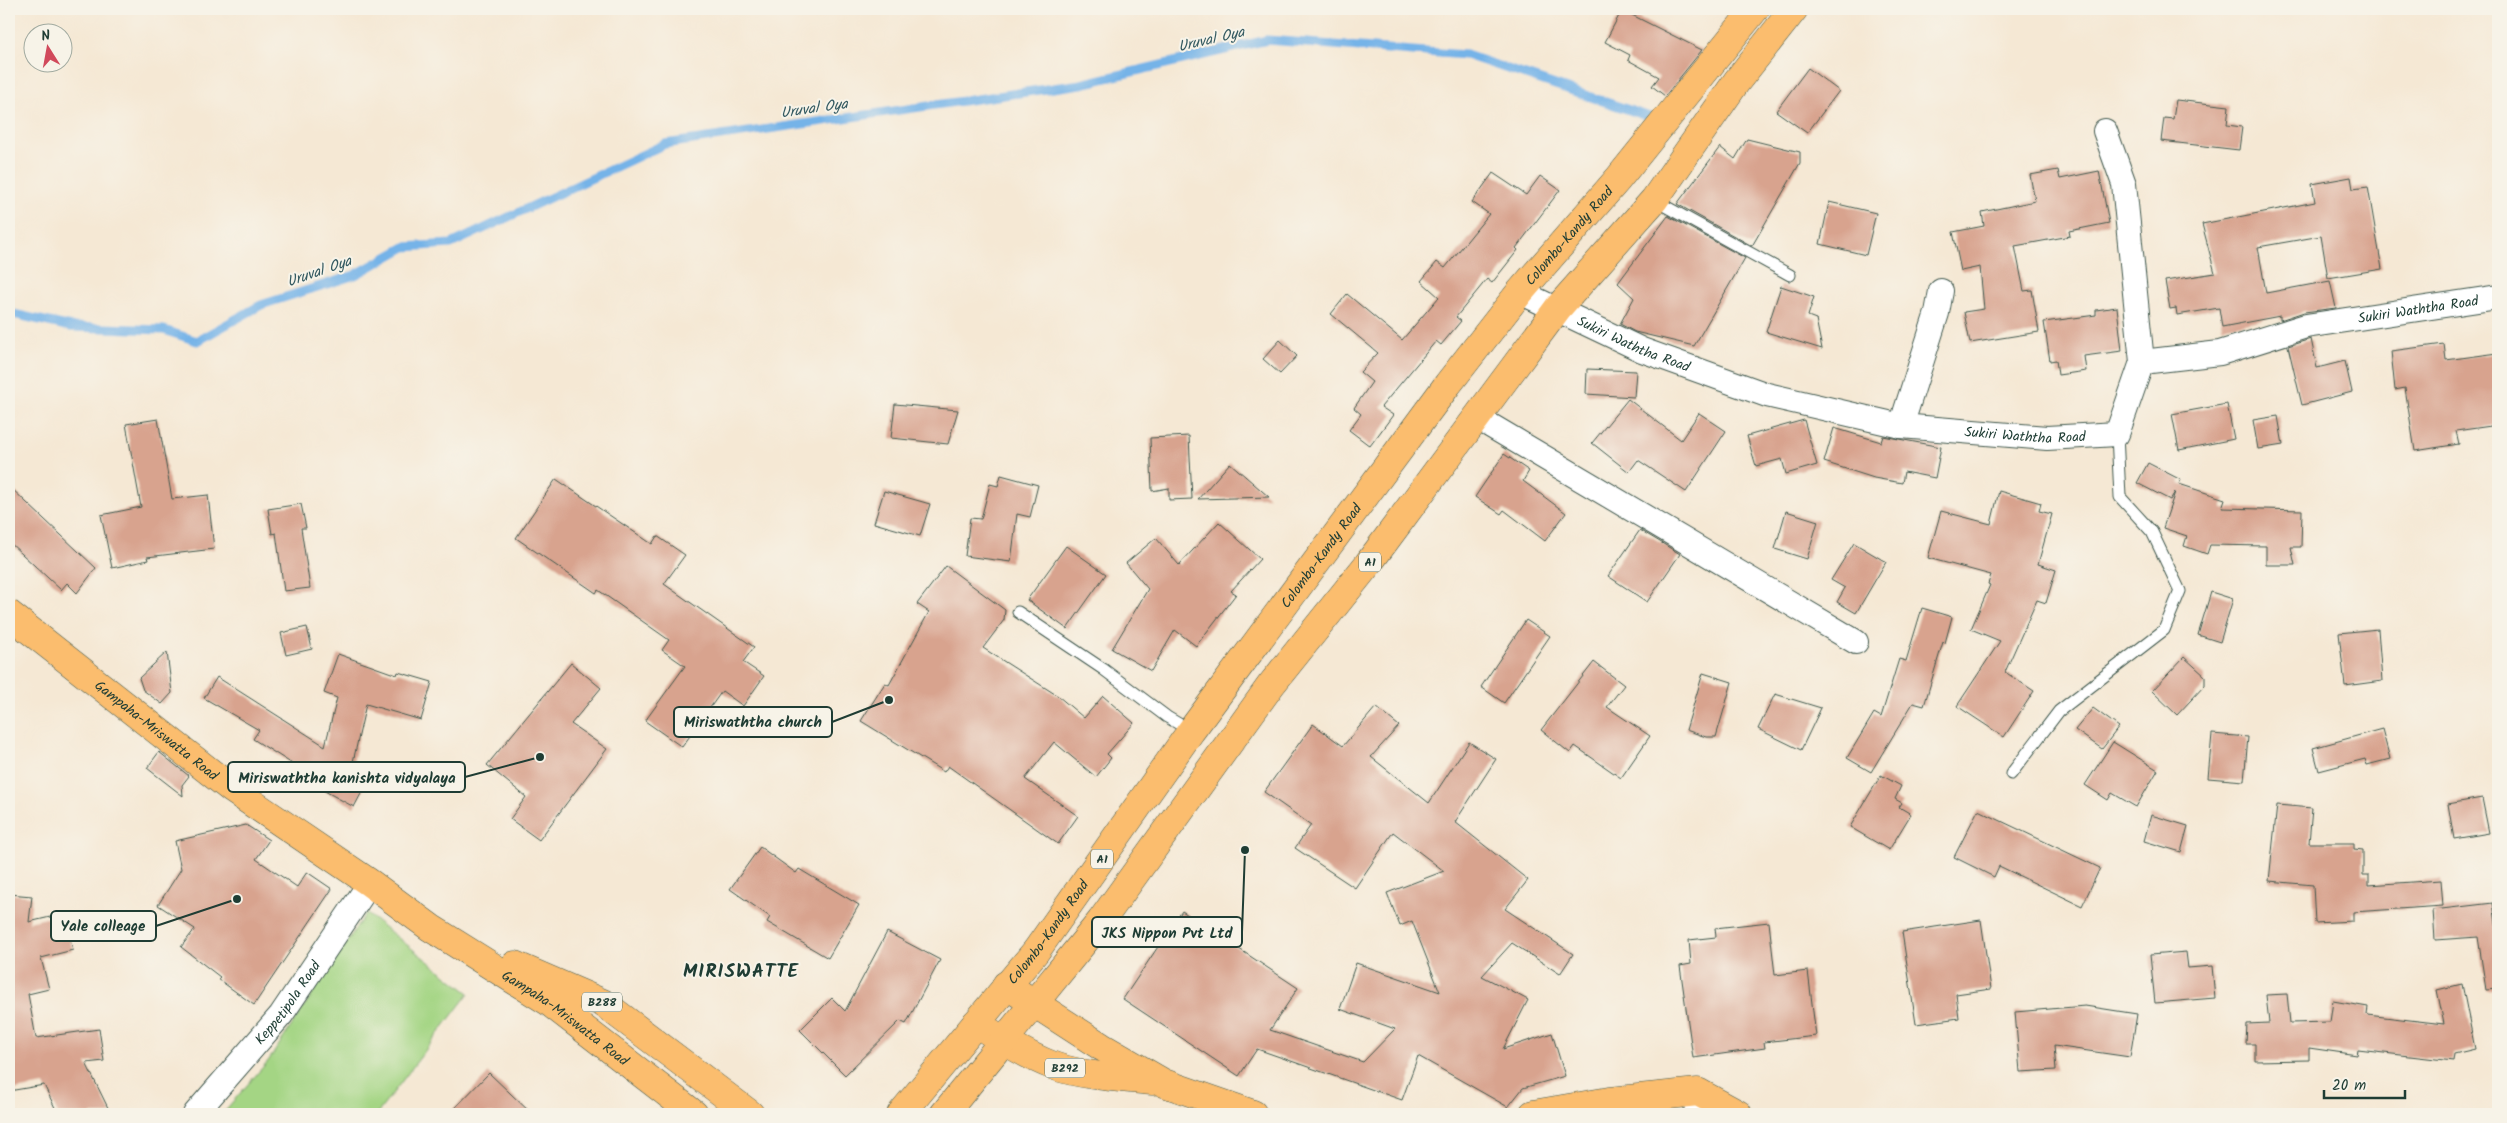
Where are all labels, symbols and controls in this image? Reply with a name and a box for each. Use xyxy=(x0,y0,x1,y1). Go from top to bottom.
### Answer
water label: Uruval Oya xyxy=(1176,20,1248,59)
north arrow xyxy=(22,22,72,72)
text: N xyxy=(39,25,52,48)
water label: Uruval Oya xyxy=(779,92,850,126)
street label: Colombo-Kandy Road xyxy=(1520,181,1620,291)
water label: Uruval Oya xyxy=(284,249,356,294)
street label: Sukiri Waththa Road xyxy=(2357,290,2481,330)
street label: Sukiri Waththa Road xyxy=(1573,311,1694,379)
street label: Sukiri Waththa Road xyxy=(1964,421,2087,450)
street label: Colombo-Kandy Road xyxy=(1276,498,1368,613)
road number: A1 xyxy=(1359,552,1381,572)
street label: Gampaha-Mriswatta Road xyxy=(90,675,224,787)
callout: Miriswaththa church xyxy=(674,707,832,737)
text: Miriswaththa church xyxy=(684,711,822,735)
callout: Miriswaththa kanishta vidyalaya xyxy=(228,762,465,792)
text: Miriswaththa kanishta vidyalaya xyxy=(238,767,456,791)
road number: A1 xyxy=(1091,850,1113,869)
street label: Colombo-Kandy Road xyxy=(1003,875,1095,990)
callout: Yale colleage xyxy=(51,911,156,941)
text: Yale colleage xyxy=(61,915,146,939)
callout: JKS Nippon Pvt Ltd xyxy=(1092,917,1242,947)
text: JKS Nippon Pvt Ltd xyxy=(1102,922,1233,946)
street label: Keppetipola Road xyxy=(250,956,327,1050)
district label: MIRISWATTE xyxy=(683,957,800,987)
street label: Gampaha-Mriswatta Road xyxy=(497,965,634,1072)
road number: B288 xyxy=(582,992,622,1012)
road number: B292 xyxy=(1045,1058,1085,1078)
scale bar xyxy=(2324,1068,2406,1100)
text: 20 m xyxy=(2332,1074,2366,1098)

